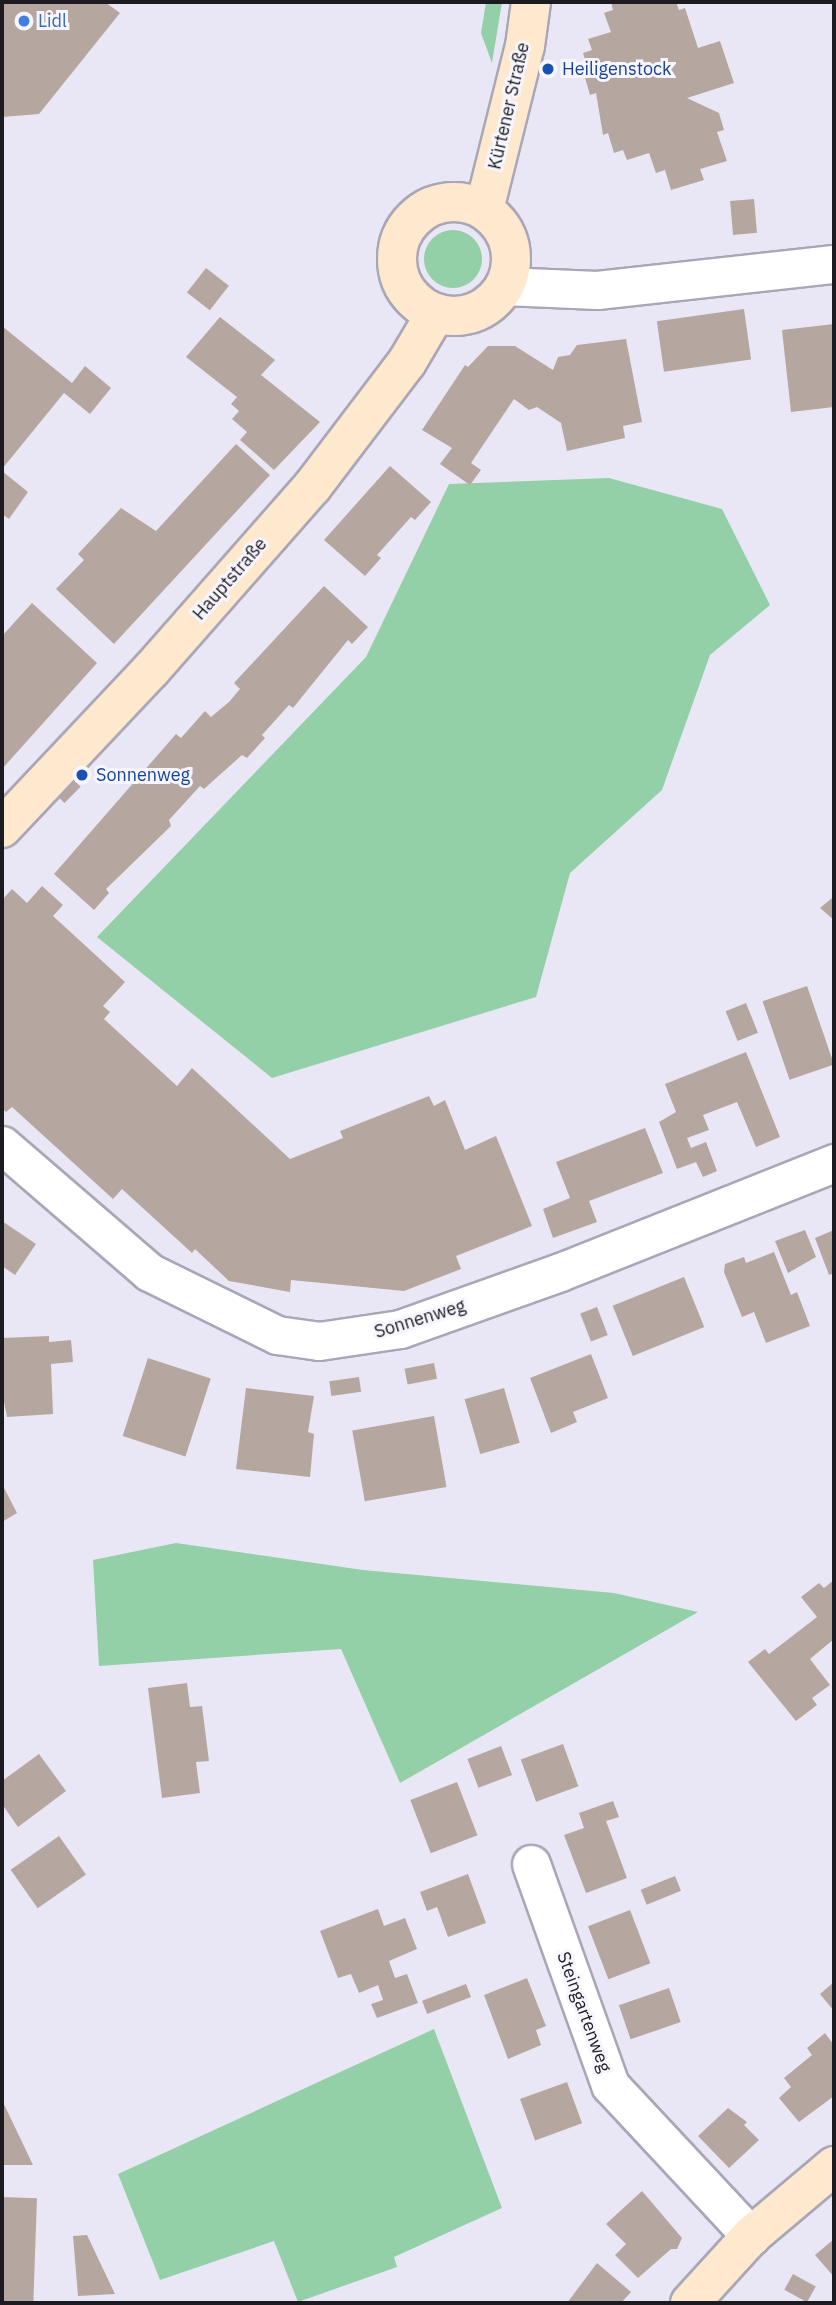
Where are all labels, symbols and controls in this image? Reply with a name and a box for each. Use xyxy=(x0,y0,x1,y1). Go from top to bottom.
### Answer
place label: Lidl xyxy=(38,10,67,32)
marker: Lidl xyxy=(16,13,32,29)
street label: Kürtener Straße xyxy=(484,40,534,172)
place label: Heiligenstock xyxy=(562,58,672,80)
marker: Heiligenstock xyxy=(540,61,556,77)
street label: Hauptstraße xyxy=(188,534,272,624)
place label: Sonnenweg xyxy=(96,764,190,786)
marker: Sonnenweg xyxy=(74,767,90,783)
street label: Sonnenweg xyxy=(372,1295,468,1343)
street label: Steingartenweg xyxy=(552,1949,616,2075)

